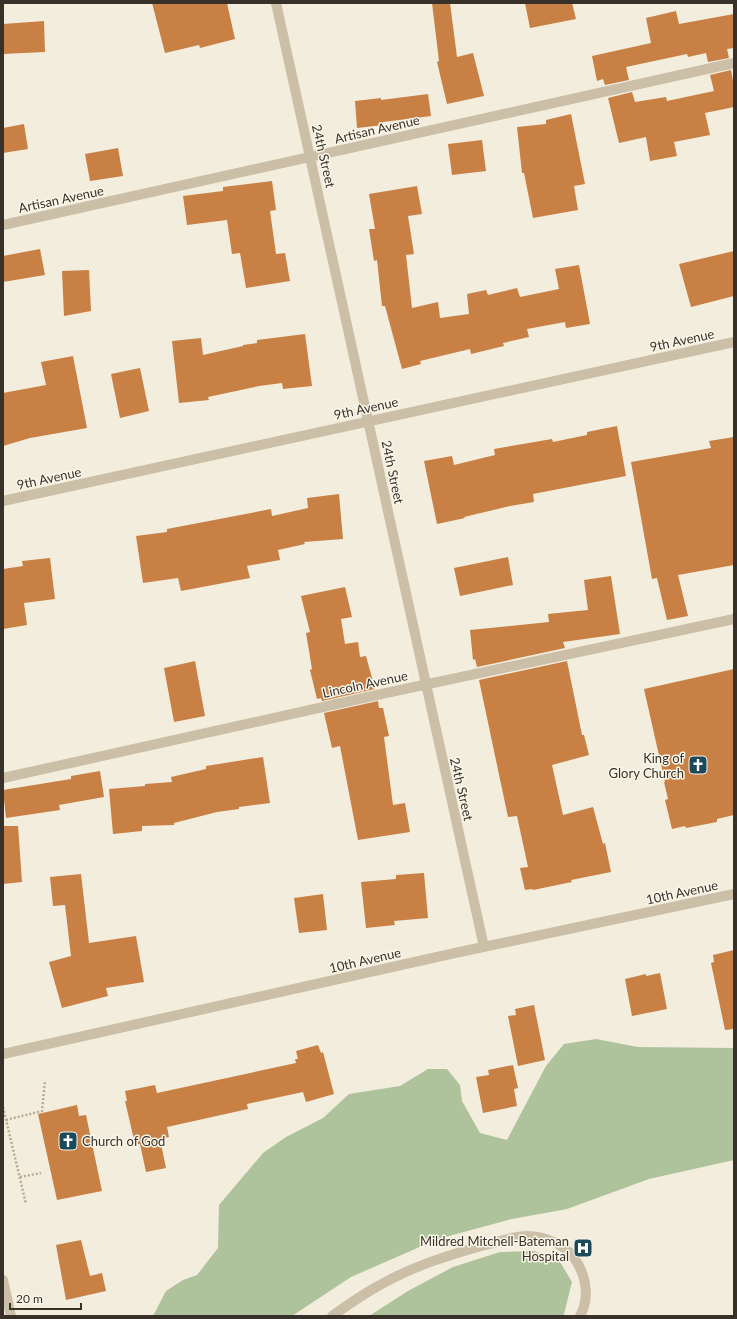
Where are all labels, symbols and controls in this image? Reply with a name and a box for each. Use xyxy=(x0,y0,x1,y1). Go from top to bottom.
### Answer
street label: Artisan Avenue xyxy=(333,111,421,147)
street label: 24th Street xyxy=(309,123,339,190)
street label: Artisan Avenue xyxy=(17,182,105,216)
street label: 9th Avenue xyxy=(648,325,716,355)
street label: 9th Avenue xyxy=(332,393,400,423)
street label: 24th Street xyxy=(378,439,408,506)
street label: 9th Avenue xyxy=(15,463,83,493)
street label: Lincoln Avenue xyxy=(321,667,409,701)
place label: King of Glory Church xyxy=(609,750,684,781)
church icon: King of Glory Church xyxy=(687,754,709,776)
street label: 24th Street xyxy=(447,756,477,823)
street label: 10th Avenue xyxy=(645,877,719,907)
street label: 10th Avenue xyxy=(328,944,402,976)
church icon: Church of God xyxy=(57,1130,79,1152)
place label: Church of God xyxy=(82,1133,165,1149)
place label: Mildred Mitchell-Bateman Hospital xyxy=(420,1233,569,1264)
hospital icon: Mildred Mitchell-Bateman Hospital xyxy=(572,1237,594,1259)
scale bar xyxy=(10,1285,81,1311)
text: 20 m xyxy=(16,1291,43,1306)

